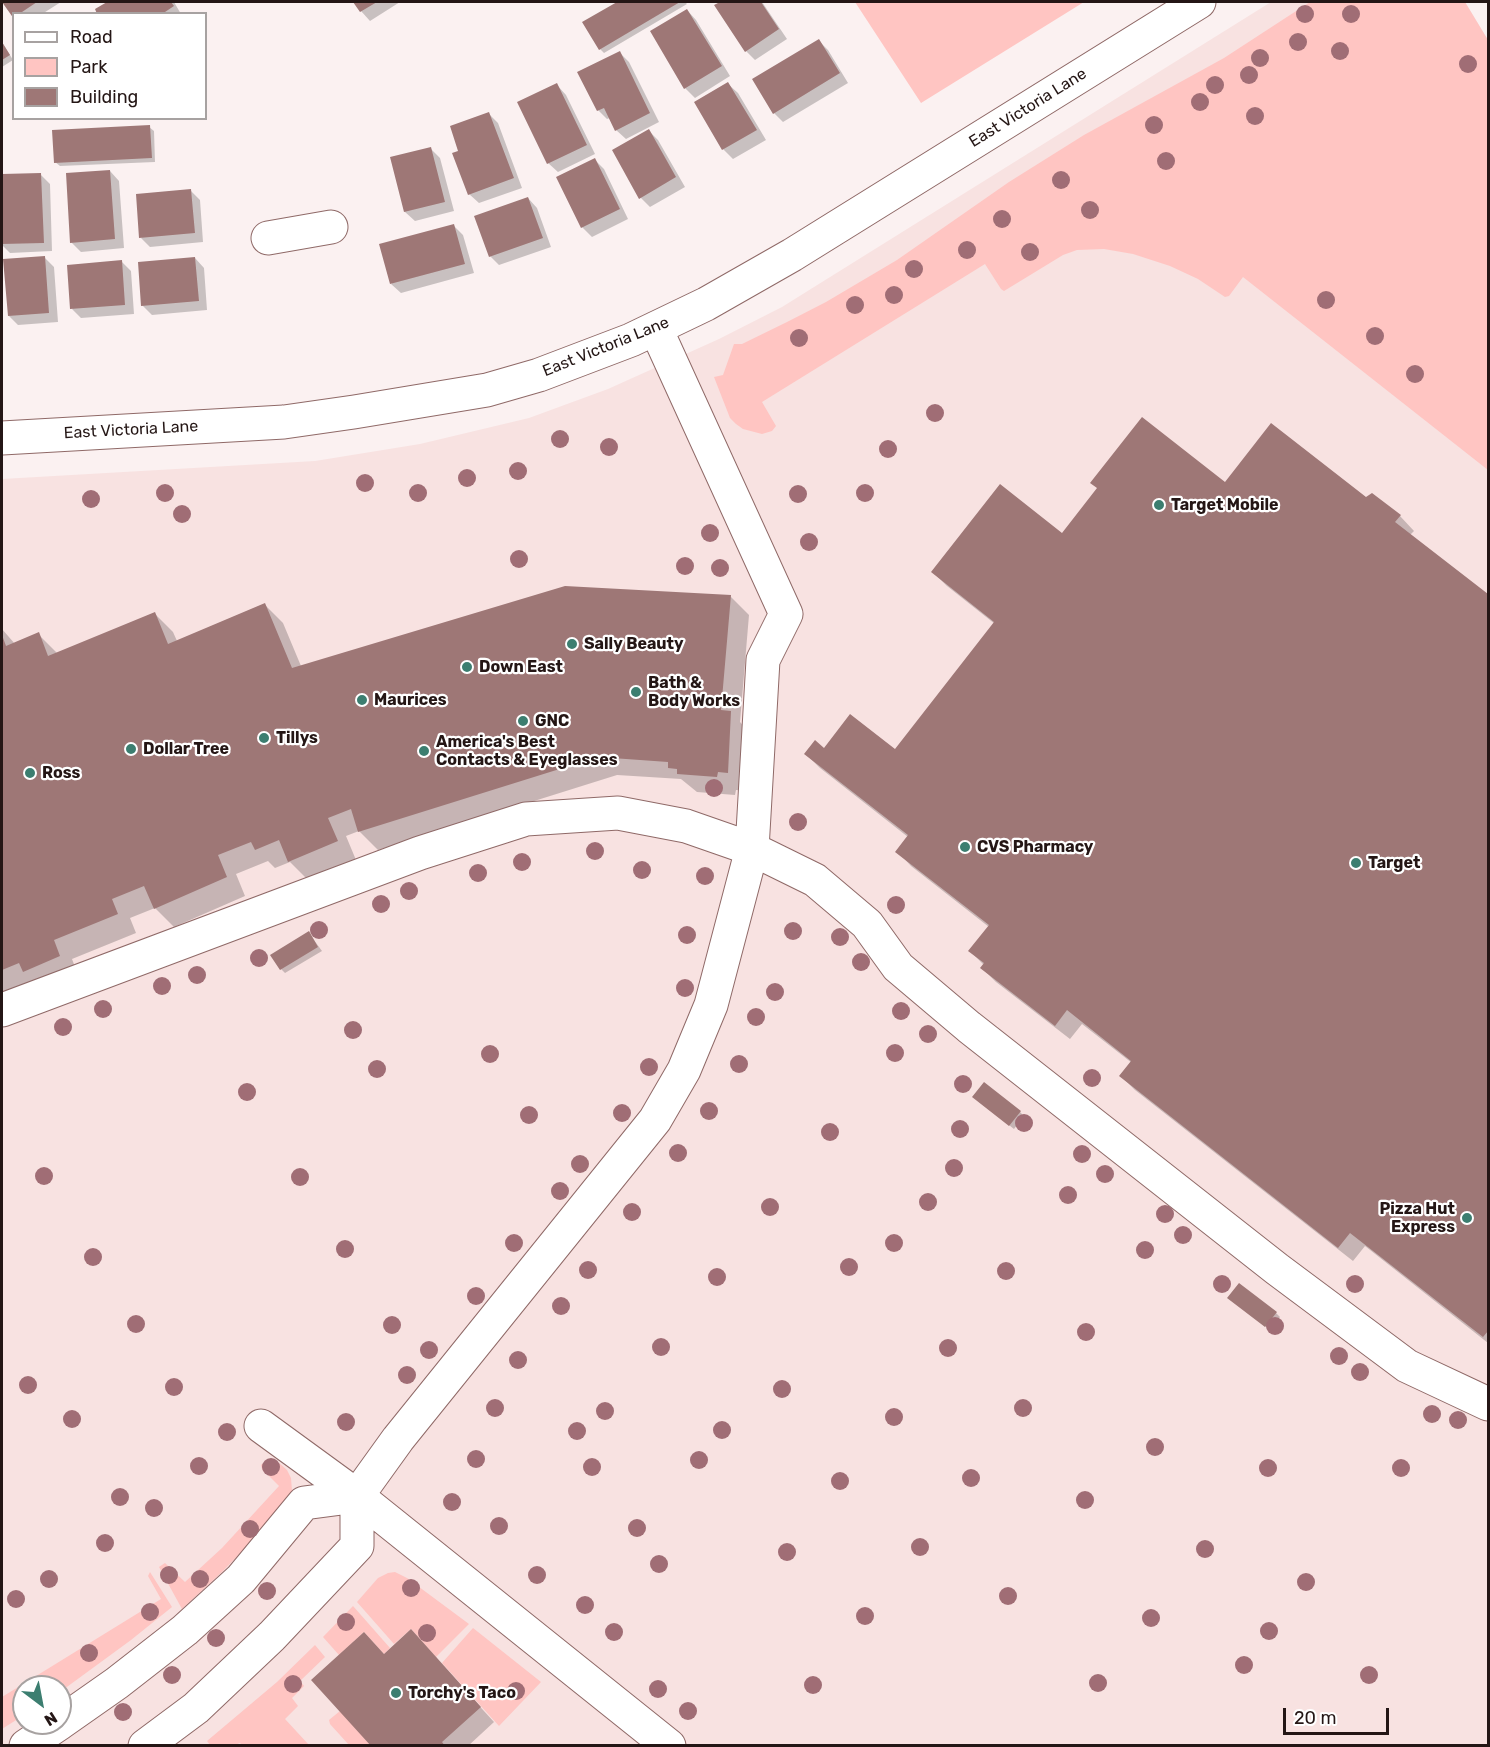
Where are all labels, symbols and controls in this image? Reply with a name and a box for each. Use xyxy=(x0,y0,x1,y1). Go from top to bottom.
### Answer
legend xyxy=(12,12,207,120)
text: Road xyxy=(70,26,113,48)
text: Park xyxy=(70,56,107,78)
street label: East Victoria Lane xyxy=(966,64,1090,152)
text: Building xyxy=(70,86,138,108)
street label: East Victoria Lane xyxy=(540,313,672,381)
street label: East Victoria Lane xyxy=(63,417,199,443)
place label: Target Mobile xyxy=(1171,495,1279,515)
marker: Target Mobile xyxy=(1152,498,1166,512)
place label: Sally Beauty xyxy=(584,634,684,654)
marker: Sally Beauty xyxy=(565,637,579,651)
place label: Down East xyxy=(479,657,563,677)
marker: Down East xyxy=(460,660,474,674)
place label: Bath & Body Works xyxy=(648,673,740,711)
marker: Bath & Body Works xyxy=(629,685,643,699)
place label: Maurices xyxy=(374,690,447,710)
marker: Maurices xyxy=(355,693,369,707)
place label: GNC xyxy=(535,711,569,731)
marker: GNC xyxy=(516,714,530,728)
place label: Tillys xyxy=(276,728,318,748)
marker: Tillys xyxy=(257,731,271,745)
place label: America's Best Contacts & Eyeglasses xyxy=(436,732,618,770)
place label: Dollar Tree xyxy=(143,739,229,759)
marker: Dollar Tree xyxy=(124,742,138,756)
marker: America's Best Contacts & Eyeglasses xyxy=(417,744,431,758)
place label: Ross xyxy=(42,763,80,783)
marker: Ross xyxy=(23,766,37,780)
place label: CVS Pharmacy xyxy=(977,837,1093,857)
marker: CVS Pharmacy xyxy=(958,840,972,854)
place label: Target xyxy=(1368,853,1420,873)
marker: Target xyxy=(1349,856,1363,870)
place label: Pizza Hut Express xyxy=(1379,1199,1455,1237)
marker: Pizza Hut Express xyxy=(1460,1211,1474,1225)
north arrow xyxy=(12,1675,72,1735)
place label: Torchy's Taco xyxy=(408,1683,516,1703)
marker: Torchy's Taco xyxy=(389,1686,403,1700)
scale bar xyxy=(1286,1696,1392,1734)
text: 20 m xyxy=(1294,1707,1336,1729)
text: N xyxy=(41,1708,61,1730)

